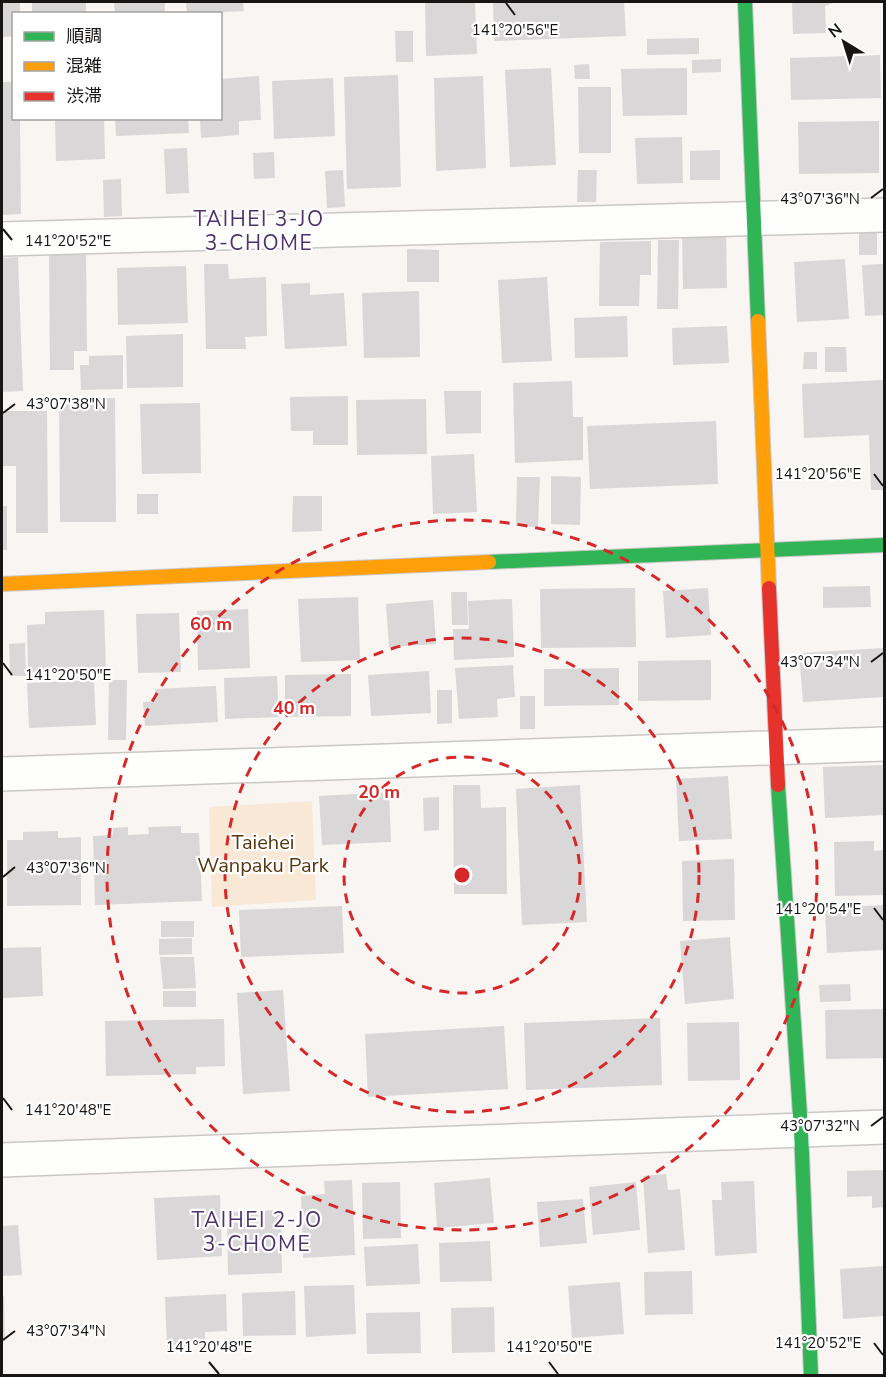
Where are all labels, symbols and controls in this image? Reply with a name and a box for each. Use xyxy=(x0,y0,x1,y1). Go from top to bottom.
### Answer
legend xyxy=(12,12,222,120)
north arrow xyxy=(814,12,874,72)
text: N xyxy=(824,19,847,43)
text: 141°20'56"E xyxy=(472,20,558,40)
text: 順調 xyxy=(66,24,102,48)
text: 混雑 xyxy=(66,54,102,78)
text: 渋滞 xyxy=(66,84,102,108)
text: 43°07'36"N xyxy=(780,189,860,209)
district label: TAIHEI 3-JO 3-CHOME xyxy=(193,205,325,257)
text: 141°20'52"E xyxy=(25,231,111,251)
text: 43°07'38"N xyxy=(26,394,106,414)
text: 141°20'56"E xyxy=(775,464,861,484)
text: 60 m xyxy=(190,612,232,636)
text: 43°07'34"N xyxy=(780,652,860,672)
text: 141°20'50"E xyxy=(25,665,111,685)
text: 40 m xyxy=(273,696,315,720)
text: 20 m xyxy=(358,780,400,804)
park label: Taiehei Wanpaku Park xyxy=(197,829,330,879)
text: 43°07'36"N xyxy=(26,858,106,878)
centre of rings xyxy=(452,865,472,885)
text: 141°20'54"E xyxy=(775,899,861,919)
text: 141°20'48"E xyxy=(25,1100,111,1120)
text: 43°07'32"N xyxy=(780,1116,860,1136)
district label: TAIHEI 2-JO 3-CHOME xyxy=(191,1206,323,1258)
text: 43°07'34"N xyxy=(26,1321,106,1341)
text: 141°20'52"E xyxy=(775,1333,861,1353)
text: 141°20'48"E xyxy=(166,1337,252,1357)
text: 141°20'50"E xyxy=(506,1337,592,1357)

